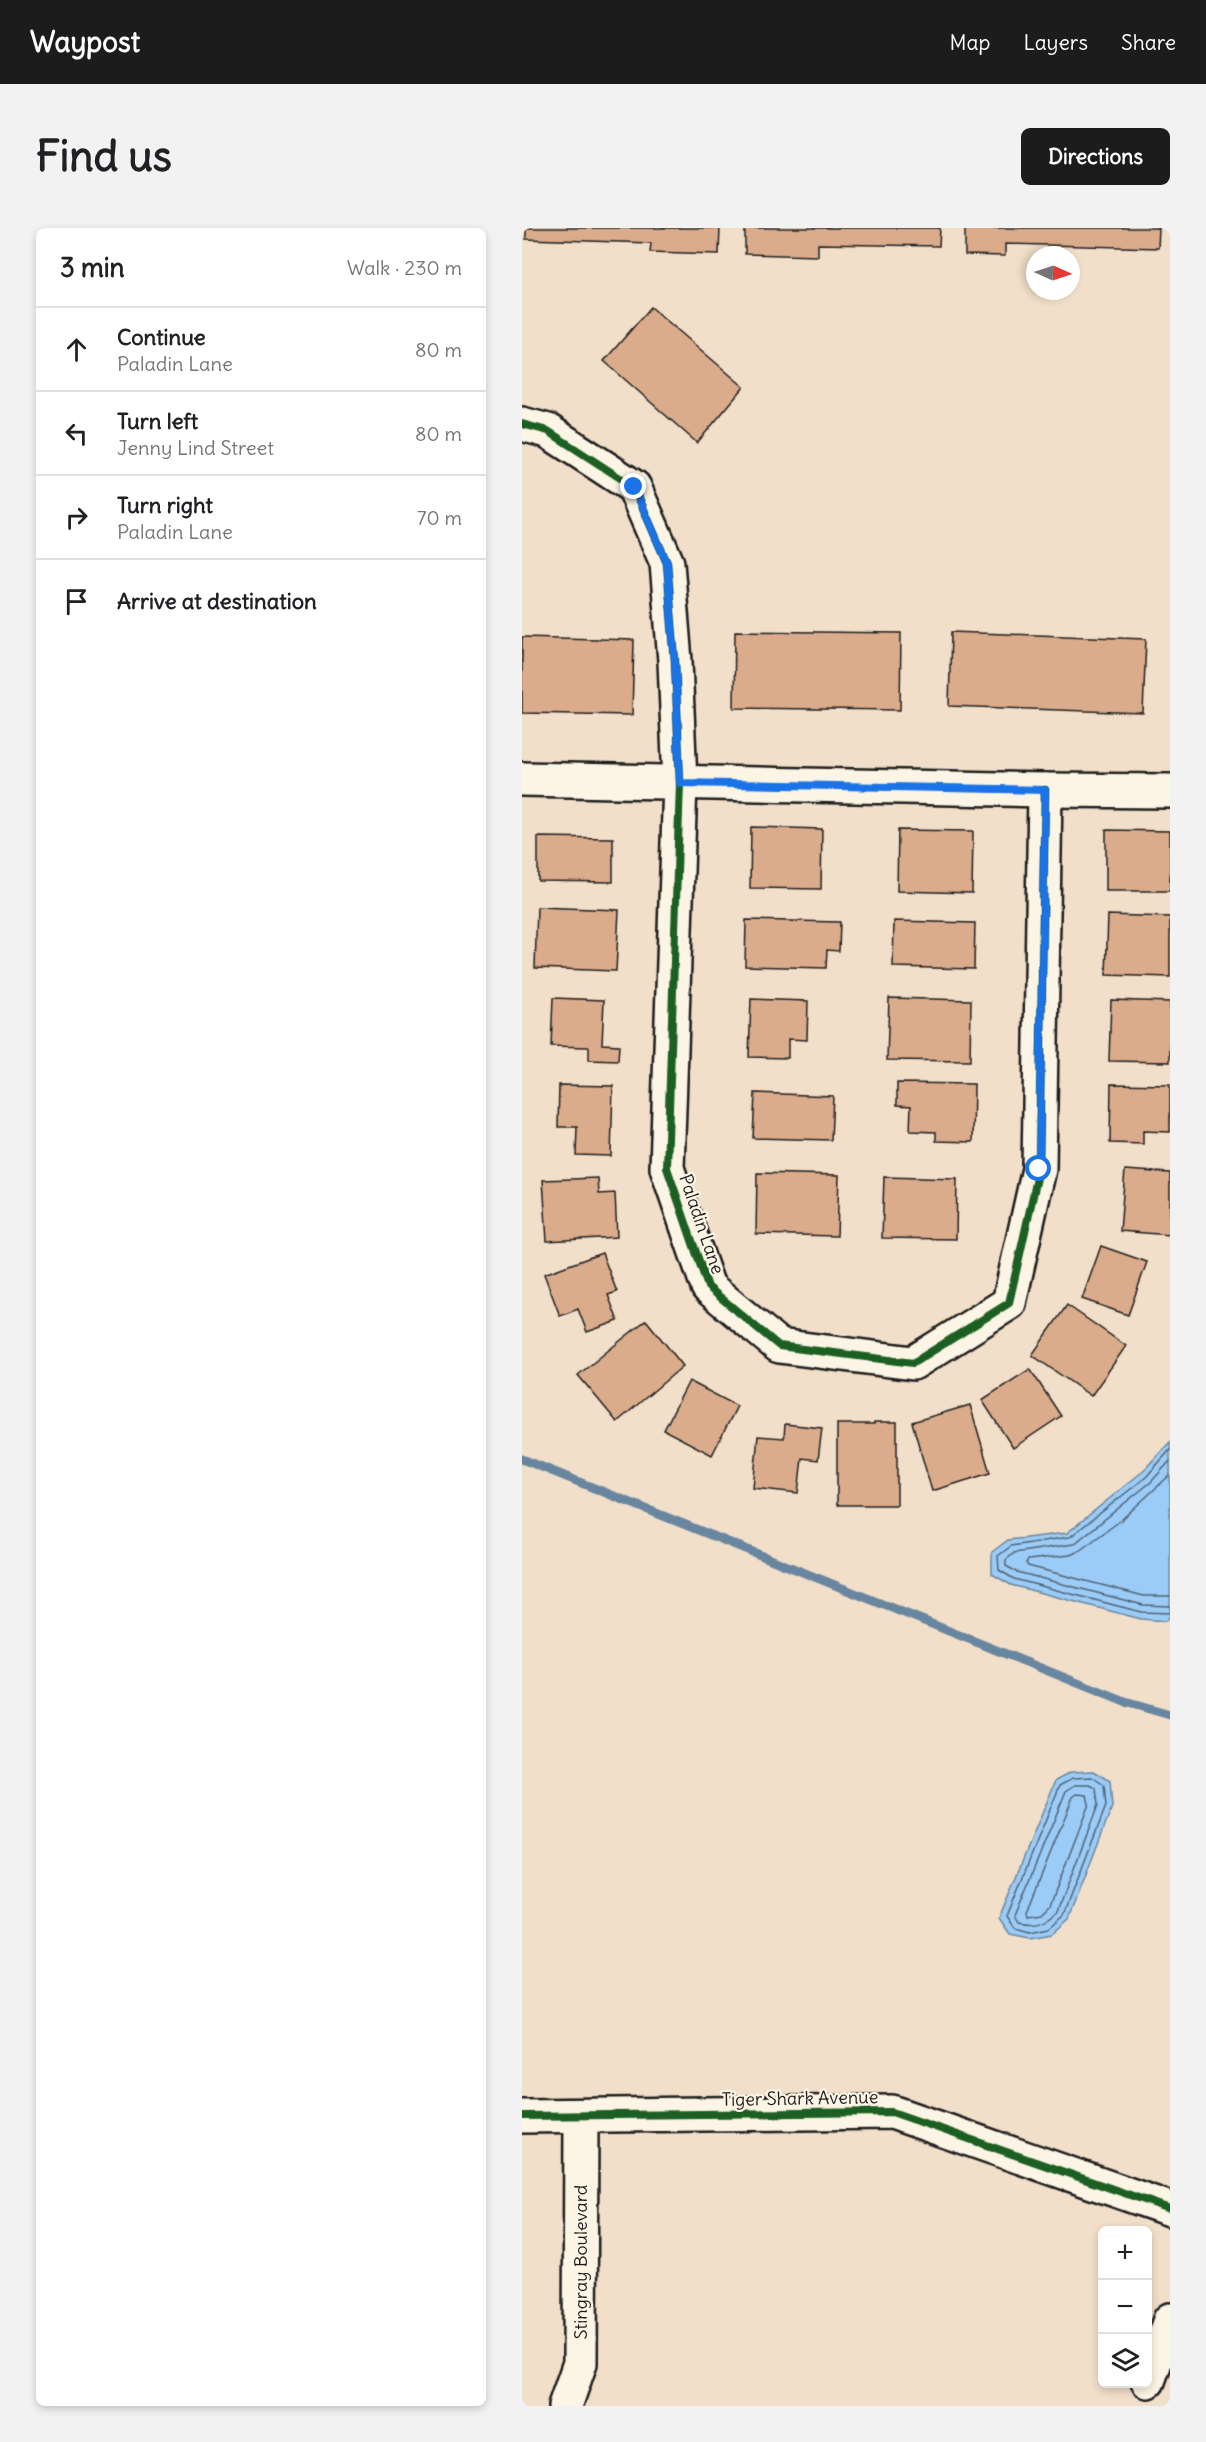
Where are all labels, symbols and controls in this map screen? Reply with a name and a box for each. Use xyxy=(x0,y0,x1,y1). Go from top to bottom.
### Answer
text: Waypost xyxy=(30,24,140,60)
text: Map xyxy=(950,29,990,56)
text: Layers xyxy=(1023,29,1088,56)
text: Share xyxy=(1121,29,1176,56)
button: Directions xyxy=(1021,128,1170,185)
text: Find us xyxy=(36,130,172,182)
north arrow xyxy=(1026,246,1080,300)
text: 3 min xyxy=(60,251,125,284)
text: Walk · 230 m xyxy=(347,255,462,280)
text: Continue xyxy=(117,323,206,351)
icon: ahead xyxy=(60,333,93,366)
text: 80 m xyxy=(415,337,462,362)
text: Paladin Lane xyxy=(117,351,233,376)
text: Turn left xyxy=(117,407,198,435)
icon: left xyxy=(60,417,93,450)
text: 80 m xyxy=(415,421,462,446)
text: Jenny Lind Street xyxy=(117,435,274,460)
route end xyxy=(620,473,646,499)
text: Turn right xyxy=(117,491,213,519)
icon: right xyxy=(60,501,93,534)
text: 70 m xyxy=(417,505,462,530)
text: Paladin Lane xyxy=(117,519,233,544)
icon: arrive xyxy=(60,585,93,618)
text: Arrive at destination xyxy=(117,587,317,615)
route start xyxy=(1025,1155,1051,1181)
street label: Paladin Lane xyxy=(674,1171,730,1277)
street label: Tiger Shark Avenue xyxy=(721,2085,879,2111)
street label: Stingray Boulevard xyxy=(569,2184,592,2339)
map controls xyxy=(1098,2226,1152,2388)
button: + xyxy=(1098,2226,1152,2280)
button: − xyxy=(1098,2280,1152,2334)
button: layers xyxy=(1098,2334,1152,2388)

